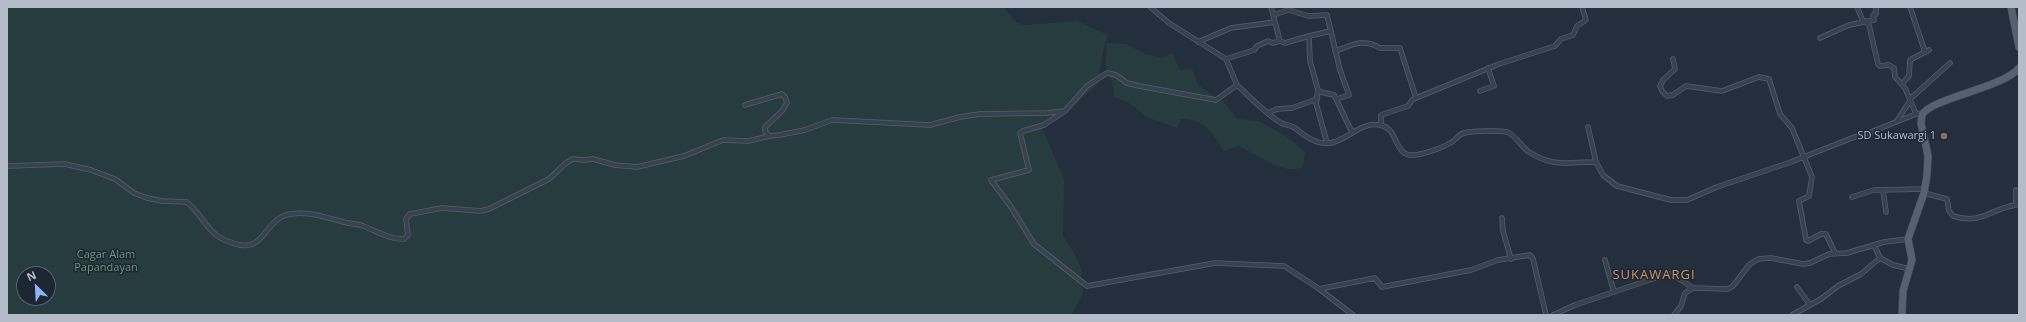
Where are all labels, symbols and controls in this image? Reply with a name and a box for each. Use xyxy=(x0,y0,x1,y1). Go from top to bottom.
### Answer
place label: SD Sukawargi 1 xyxy=(1857,129,1936,143)
marker: SD Sukawargi 1 xyxy=(1939,131,1949,141)
park label: Cagar Alam Papandayan xyxy=(74,248,138,274)
north arrow xyxy=(16,266,56,306)
text: N xyxy=(24,267,38,284)
district label: SUKAWARGI xyxy=(1612,267,1696,283)

